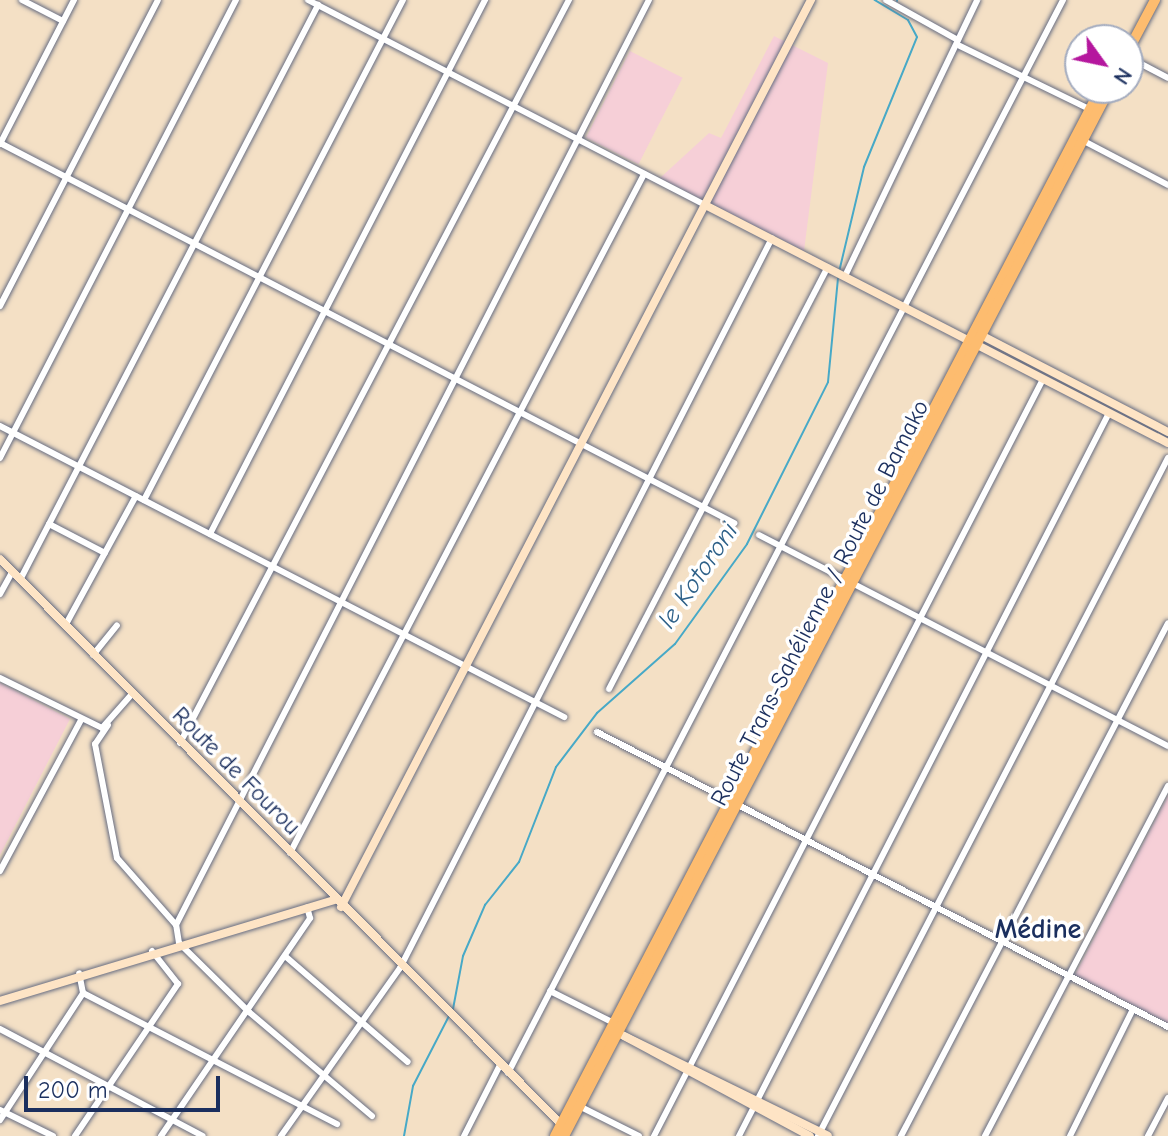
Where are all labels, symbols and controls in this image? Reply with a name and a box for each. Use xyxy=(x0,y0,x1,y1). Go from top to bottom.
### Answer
north arrow xyxy=(1064,24,1144,104)
text: N xyxy=(1108,63,1137,89)
street label: Route Trans-Sahélienne / Route de Bamako xyxy=(705,395,935,811)
water label: le Kotoroni xyxy=(652,517,746,635)
street label: Route de Fourou xyxy=(166,701,306,841)
district label: Médine xyxy=(995,912,1081,946)
scale bar xyxy=(28,1060,224,1110)
text: 200 m xyxy=(38,1076,108,1104)

